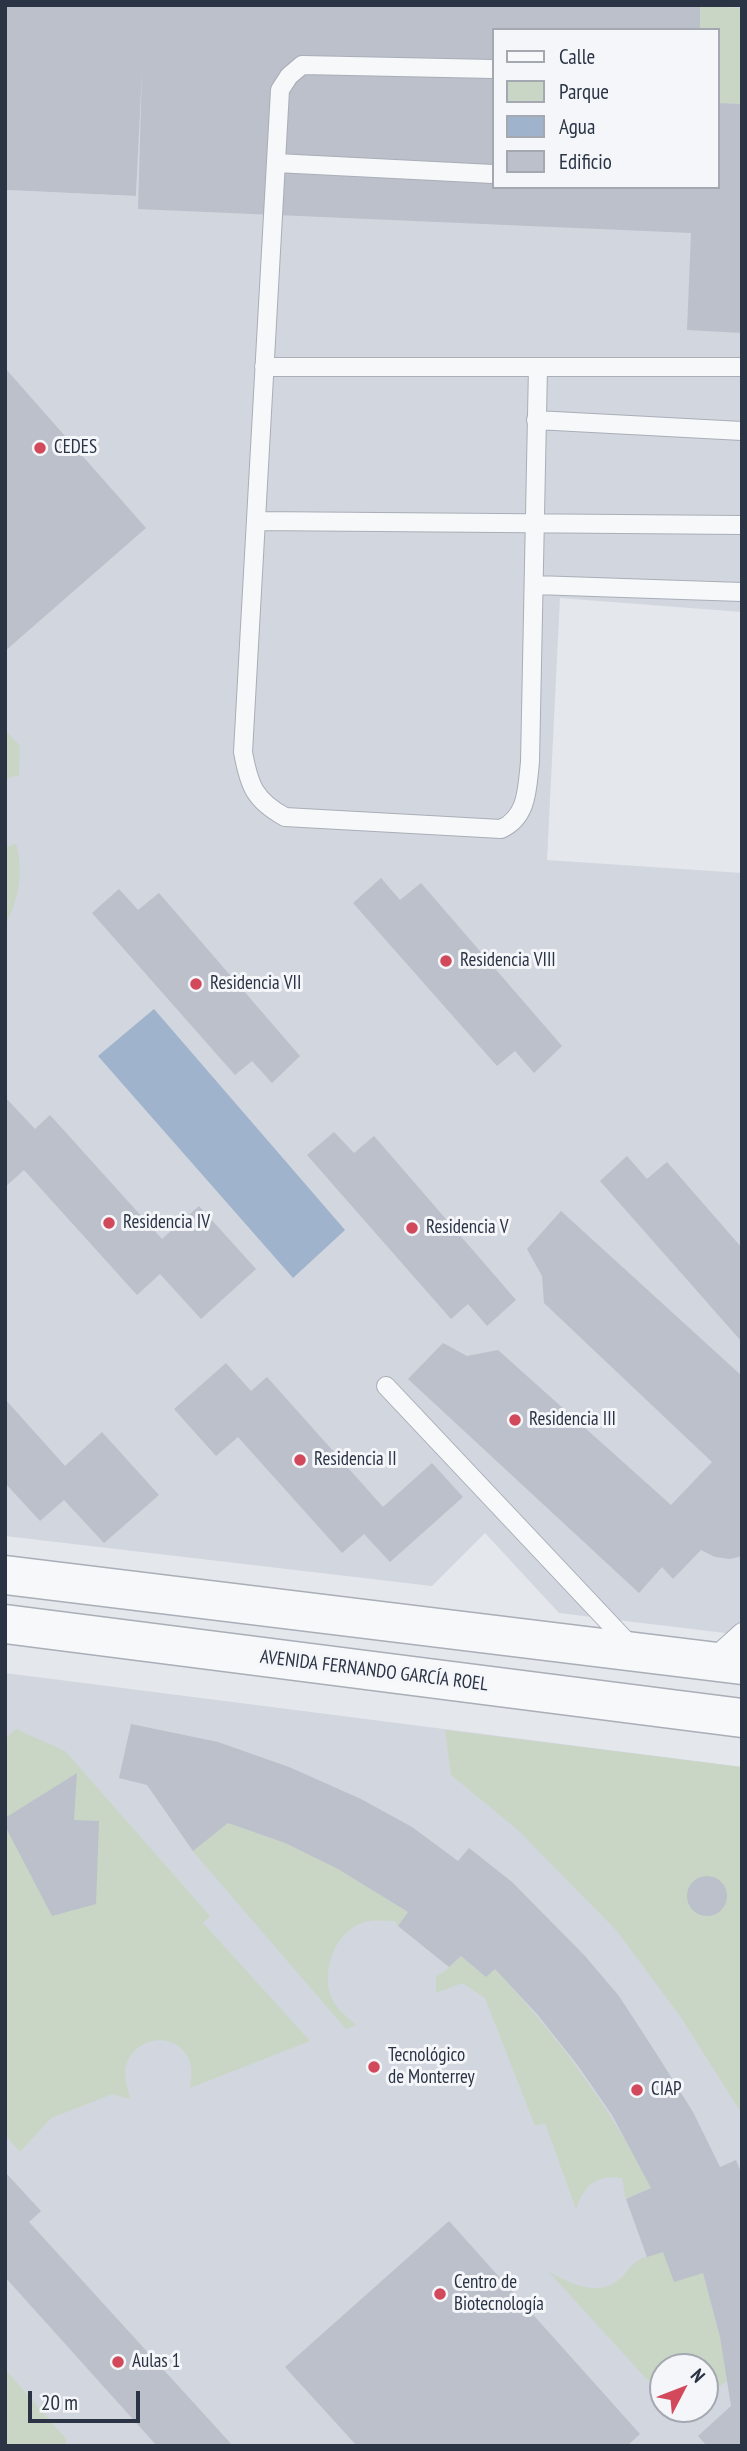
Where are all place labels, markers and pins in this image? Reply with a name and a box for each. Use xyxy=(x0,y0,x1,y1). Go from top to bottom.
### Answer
place label: CEDES xyxy=(54,437,97,459)
marker: CEDES xyxy=(32,440,48,456)
place label: Residencia VIII xyxy=(460,950,556,972)
marker: Residencia VIII xyxy=(438,953,454,969)
place label: Residencia VII xyxy=(210,973,301,995)
marker: Residencia VII xyxy=(188,976,204,992)
place label: Residencia IV xyxy=(123,1212,210,1234)
marker: Residencia IV xyxy=(101,1215,117,1231)
place label: Residencia V xyxy=(426,1217,508,1239)
marker: Residencia V xyxy=(404,1220,420,1236)
place label: Residencia III xyxy=(529,1409,616,1431)
marker: Residencia III xyxy=(507,1412,523,1428)
place label: Residencia II xyxy=(314,1449,397,1471)
marker: Residencia II xyxy=(292,1452,308,1468)
place label: Tecnológico de Monterrey xyxy=(388,2045,475,2089)
marker: Tecnológico de Monterrey xyxy=(366,2059,382,2075)
place label: CIAP xyxy=(651,2079,682,2101)
marker: CIAP xyxy=(629,2082,645,2098)
place label: Centro de Biotecnología xyxy=(454,2272,544,2316)
marker: Centro de Biotecnología xyxy=(432,2286,448,2302)
place label: Aulas 1 xyxy=(132,2351,180,2373)
marker: Aulas 1 xyxy=(110,2354,126,2370)

